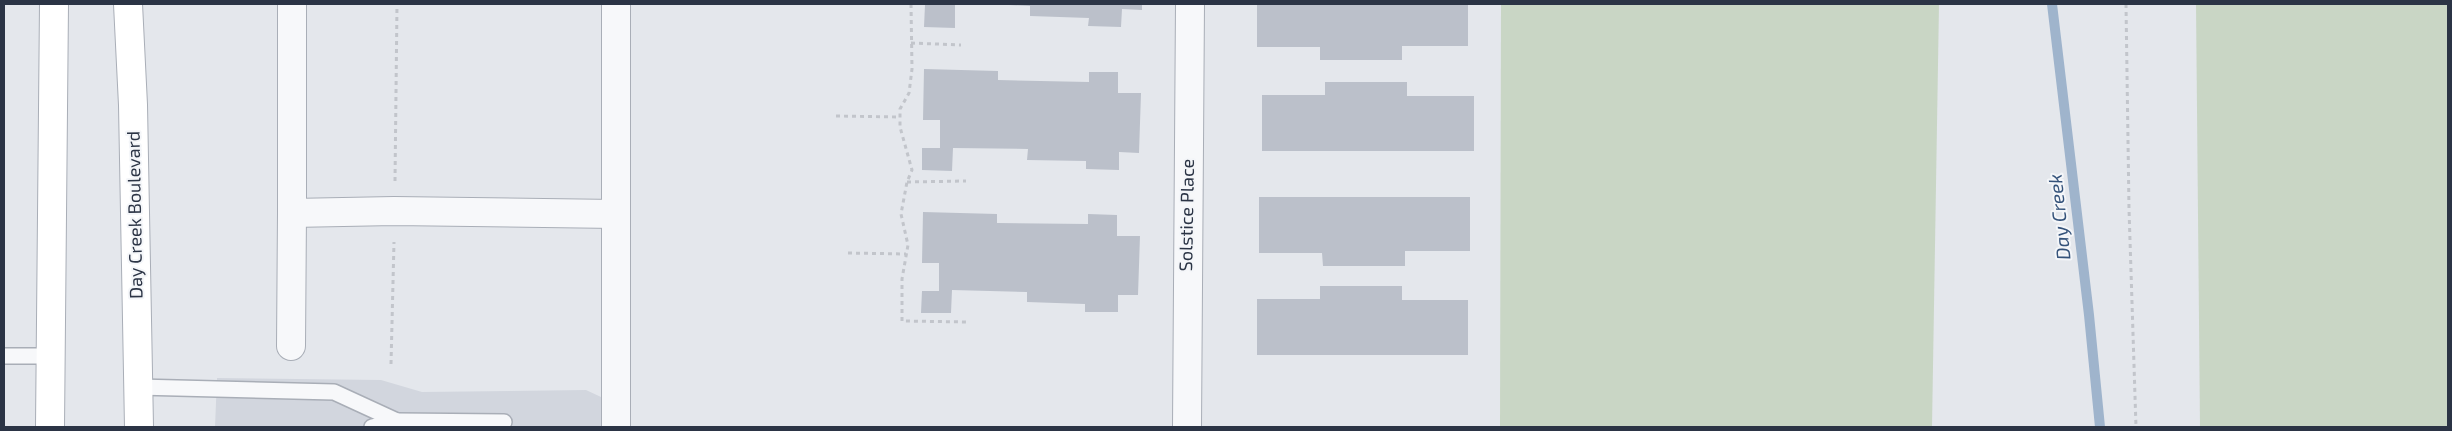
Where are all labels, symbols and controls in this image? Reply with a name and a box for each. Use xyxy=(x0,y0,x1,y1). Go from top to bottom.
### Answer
street label: Day Creek Boulevard xyxy=(122,131,146,299)
street label: Solstice Place xyxy=(1174,158,1198,271)
water label: Day Creek xyxy=(2043,173,2075,261)

